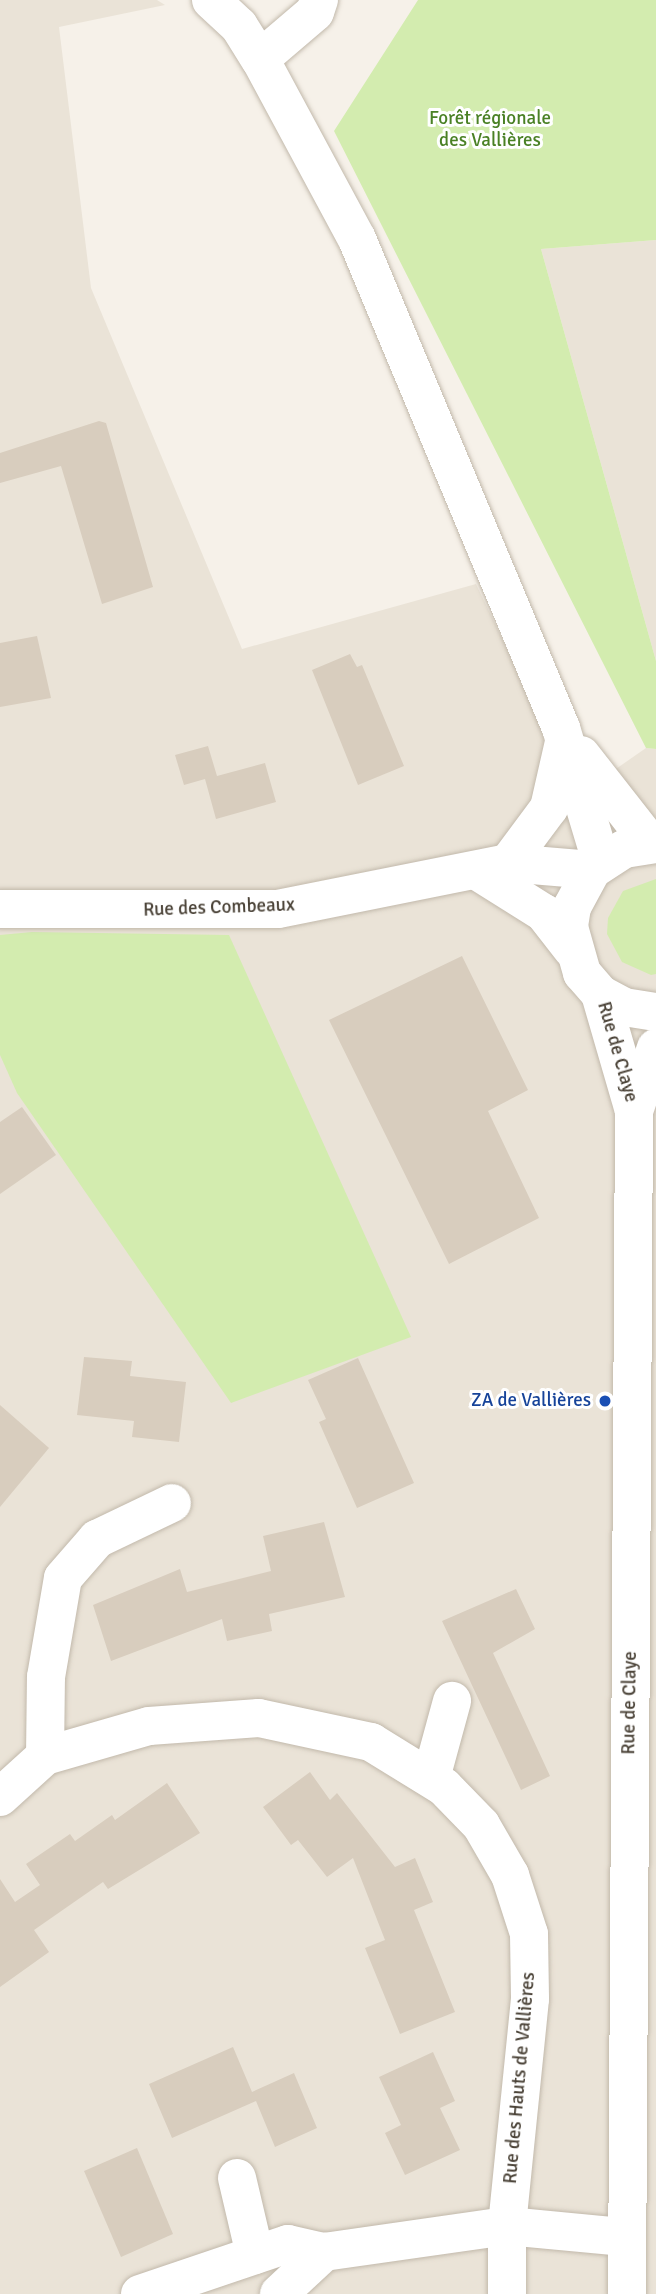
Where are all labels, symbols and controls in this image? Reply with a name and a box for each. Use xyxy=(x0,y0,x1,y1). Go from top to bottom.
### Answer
park label: Forêt régionale des Vallières xyxy=(429,108,551,152)
street label: Rue des Combeaux xyxy=(143,894,295,922)
street label: Rue de Claye xyxy=(592,999,642,1105)
place label: ZA de Vallières xyxy=(471,1390,591,1412)
marker: ZA de Vallières xyxy=(597,1393,613,1409)
street label: Rue de Claye xyxy=(618,1651,642,1755)
street label: Rue des Hauts de Vallières xyxy=(499,1971,541,2185)

